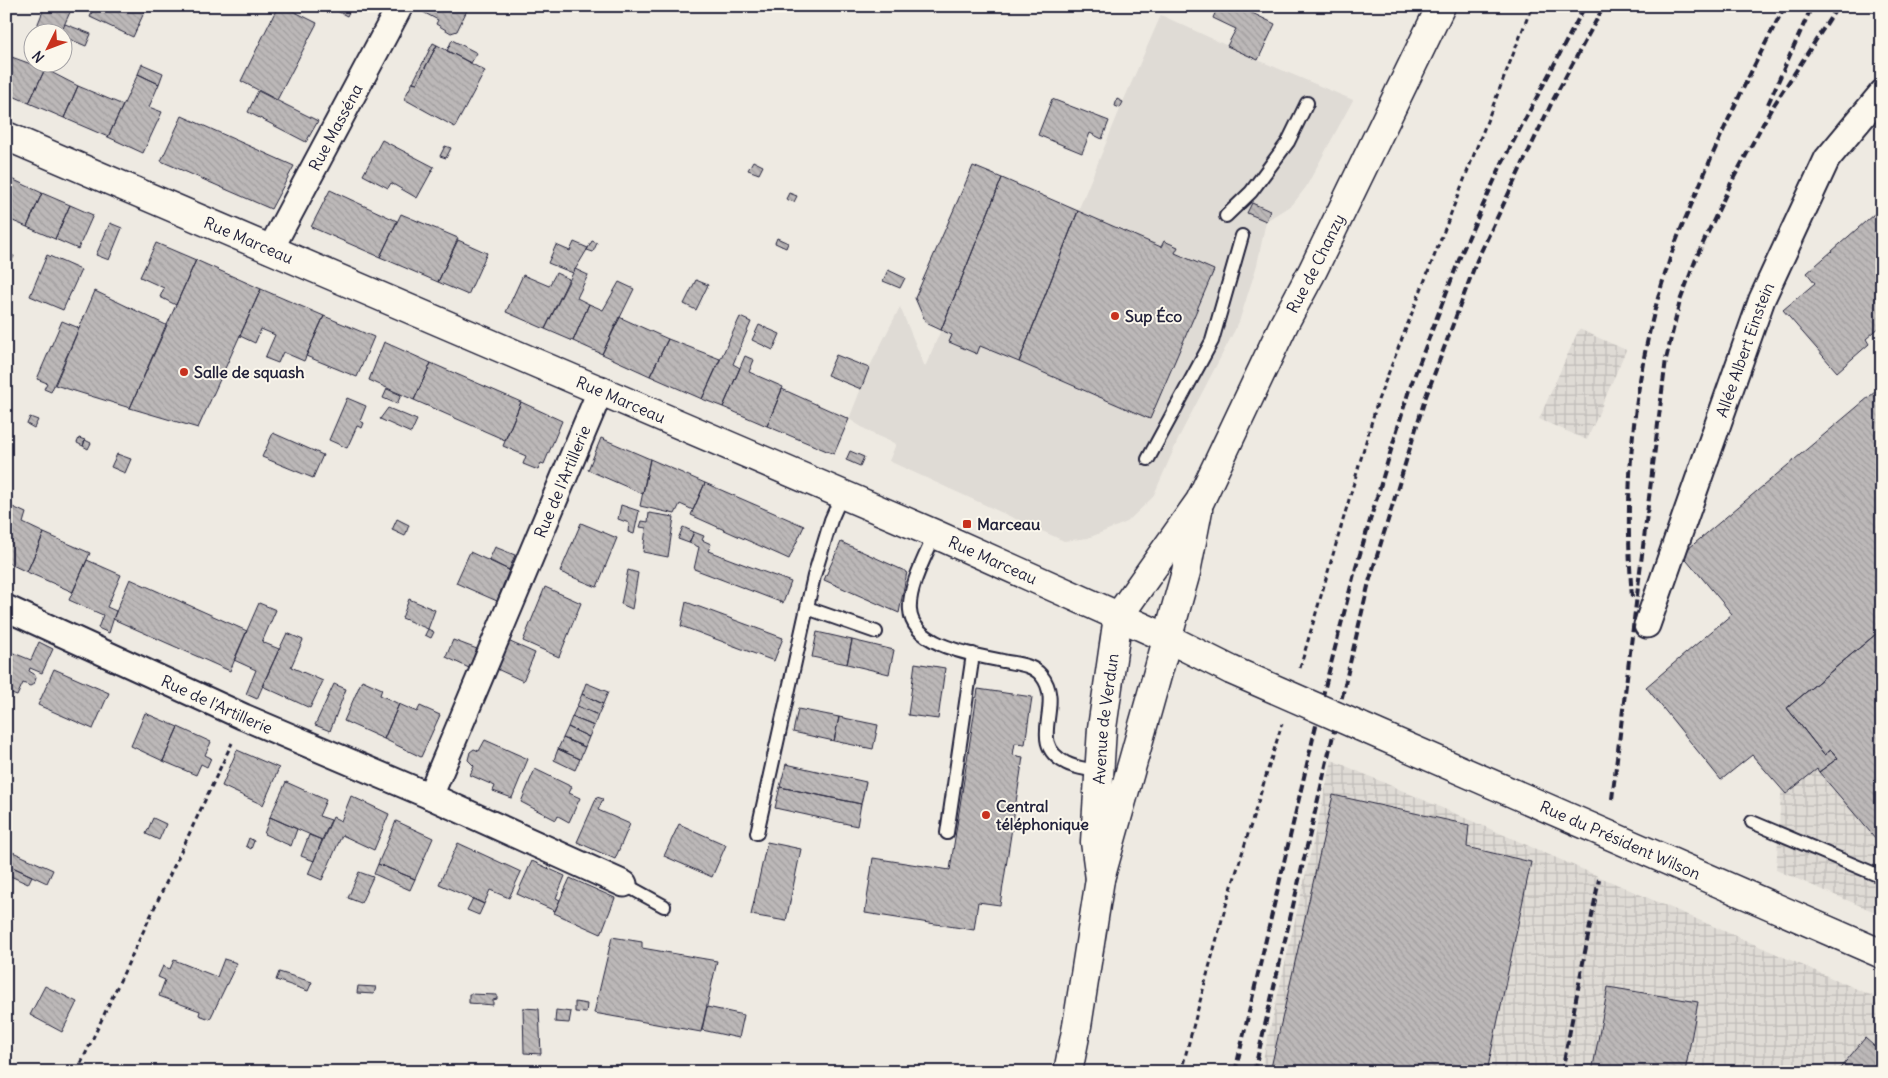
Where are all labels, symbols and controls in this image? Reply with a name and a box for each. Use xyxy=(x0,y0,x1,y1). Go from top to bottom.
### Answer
north arrow xyxy=(22,22,72,72)
text: N xyxy=(28,47,48,66)
street label: Rue Masséna xyxy=(304,81,367,174)
street label: Rue de Chanzy xyxy=(1282,211,1349,316)
street label: Rue Marceau xyxy=(201,212,296,268)
street label: Allée Albert Einstein xyxy=(1711,279,1778,420)
place label: Sup Éco xyxy=(1125,306,1182,327)
marker: Sup Éco xyxy=(1109,310,1121,322)
place label: Salle de squash xyxy=(194,362,304,383)
marker: Salle de squash xyxy=(178,366,190,378)
street label: Rue Marceau xyxy=(573,372,669,427)
street label: Rue de l'Artillerie xyxy=(530,422,595,541)
place label: Marceau xyxy=(977,514,1041,534)
marker: Marceau xyxy=(961,518,973,530)
street label: Rue Marceau xyxy=(945,531,1040,588)
street label: Avenue de Verdun xyxy=(1089,652,1123,785)
street label: Rue de l'Artillerie xyxy=(158,671,276,738)
place label: Central téléphonique xyxy=(996,796,1089,835)
street label: Rue du Président Wilson xyxy=(1537,796,1704,884)
marker: Central téléphonique xyxy=(980,809,992,821)

